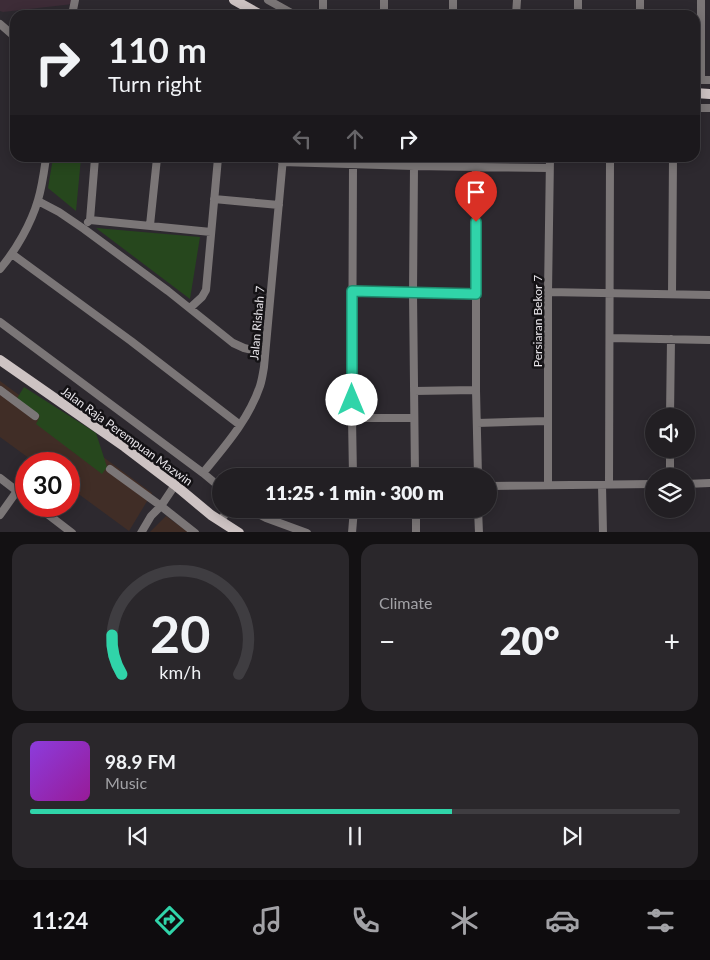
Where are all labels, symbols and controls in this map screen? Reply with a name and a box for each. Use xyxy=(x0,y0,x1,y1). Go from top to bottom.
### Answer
text: 110 m xyxy=(108,28,207,70)
icon: right xyxy=(25,30,90,95)
text: Turn right xyxy=(108,70,202,97)
icon: left xyxy=(288,125,316,153)
icon: ahead xyxy=(341,125,369,153)
icon: right xyxy=(394,125,422,153)
pin xyxy=(455,171,497,222)
icon: arrive xyxy=(462,178,490,206)
street label: Persiaran Bekor 7 xyxy=(530,275,545,367)
street label: Jalan Rishah 7 xyxy=(246,285,268,361)
position arrow xyxy=(325,373,377,425)
street label: Jalan Raja Perempuan Mazwin xyxy=(58,383,196,489)
map controls xyxy=(645,408,695,518)
button: sound xyxy=(645,408,695,458)
speed limit sign: 30 xyxy=(15,452,80,517)
button: layers xyxy=(645,468,695,518)
text: 11:25 · 1 min · 300 m xyxy=(265,481,444,504)
text: Climate xyxy=(379,593,432,612)
text: 20 xyxy=(150,602,211,664)
text: 20° xyxy=(500,617,559,663)
text: − xyxy=(379,624,395,658)
text: + xyxy=(664,624,680,658)
text: km/h xyxy=(160,661,201,683)
text: 98.9 FM xyxy=(105,750,176,773)
text: Music xyxy=(105,773,147,792)
icon: previous xyxy=(124,822,152,850)
icon: pause xyxy=(341,822,369,850)
icon: next xyxy=(558,822,586,850)
icon: directions xyxy=(152,903,187,938)
icon: music xyxy=(250,903,285,938)
icon: phone xyxy=(348,903,383,938)
icon: climate xyxy=(447,903,482,938)
icon: car xyxy=(545,903,580,938)
icon: filters xyxy=(643,903,678,938)
text: 11:24 xyxy=(32,907,88,934)

